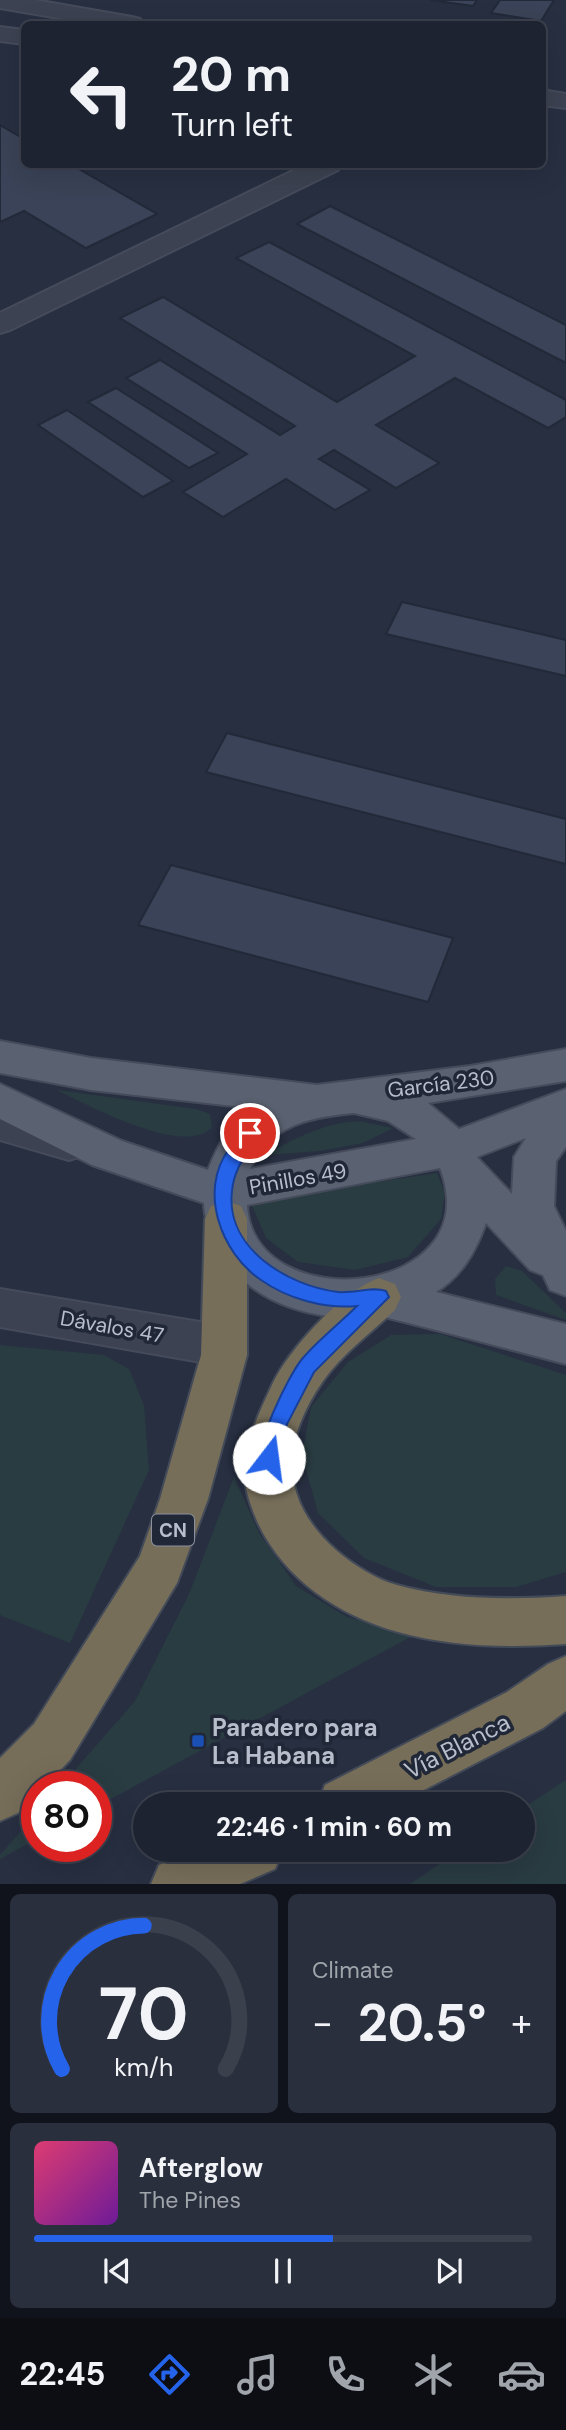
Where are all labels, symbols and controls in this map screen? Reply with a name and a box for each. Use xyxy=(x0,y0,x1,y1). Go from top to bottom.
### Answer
text: 20 m xyxy=(171,42,291,106)
icon: left xyxy=(56,49,147,140)
text: Turn left xyxy=(171,104,293,146)
street label: García 230 xyxy=(386,1064,496,1104)
pin xyxy=(220,1103,280,1163)
icon: arrive xyxy=(231,1114,269,1152)
street label: Pinillos 49 xyxy=(247,1157,349,1201)
street label: Dávalos 47 xyxy=(58,1304,166,1350)
position arrow xyxy=(232,1421,306,1495)
road number: CN xyxy=(152,1514,194,1546)
street label: Vía Blanca xyxy=(399,1706,515,1786)
place label: Paradero para La Habana xyxy=(212,1712,378,1771)
marker: Paradero para La Habana xyxy=(190,1733,206,1749)
speed limit sign: 80 xyxy=(21,1771,112,1862)
text: 22:46 · 1 min · 60 m xyxy=(216,1810,452,1844)
text: Climate xyxy=(312,1955,394,1985)
text: 70 xyxy=(99,1968,189,2063)
text: 20.5° xyxy=(358,1989,486,2057)
text: − xyxy=(312,1998,333,2048)
text: + xyxy=(511,1998,532,2048)
text: km/h xyxy=(114,2051,174,2084)
text: Afterglow xyxy=(139,2151,263,2185)
text: The Pines xyxy=(139,2185,241,2215)
icon: previous xyxy=(98,2252,136,2290)
icon: pause xyxy=(264,2252,302,2290)
icon: next xyxy=(430,2252,468,2290)
icon: directions xyxy=(145,2350,194,2399)
icon: music xyxy=(233,2350,282,2399)
icon: phone xyxy=(321,2350,370,2399)
icon: climate xyxy=(409,2350,458,2399)
icon: car xyxy=(497,2350,546,2399)
text: 22:45 xyxy=(20,2353,105,2395)

